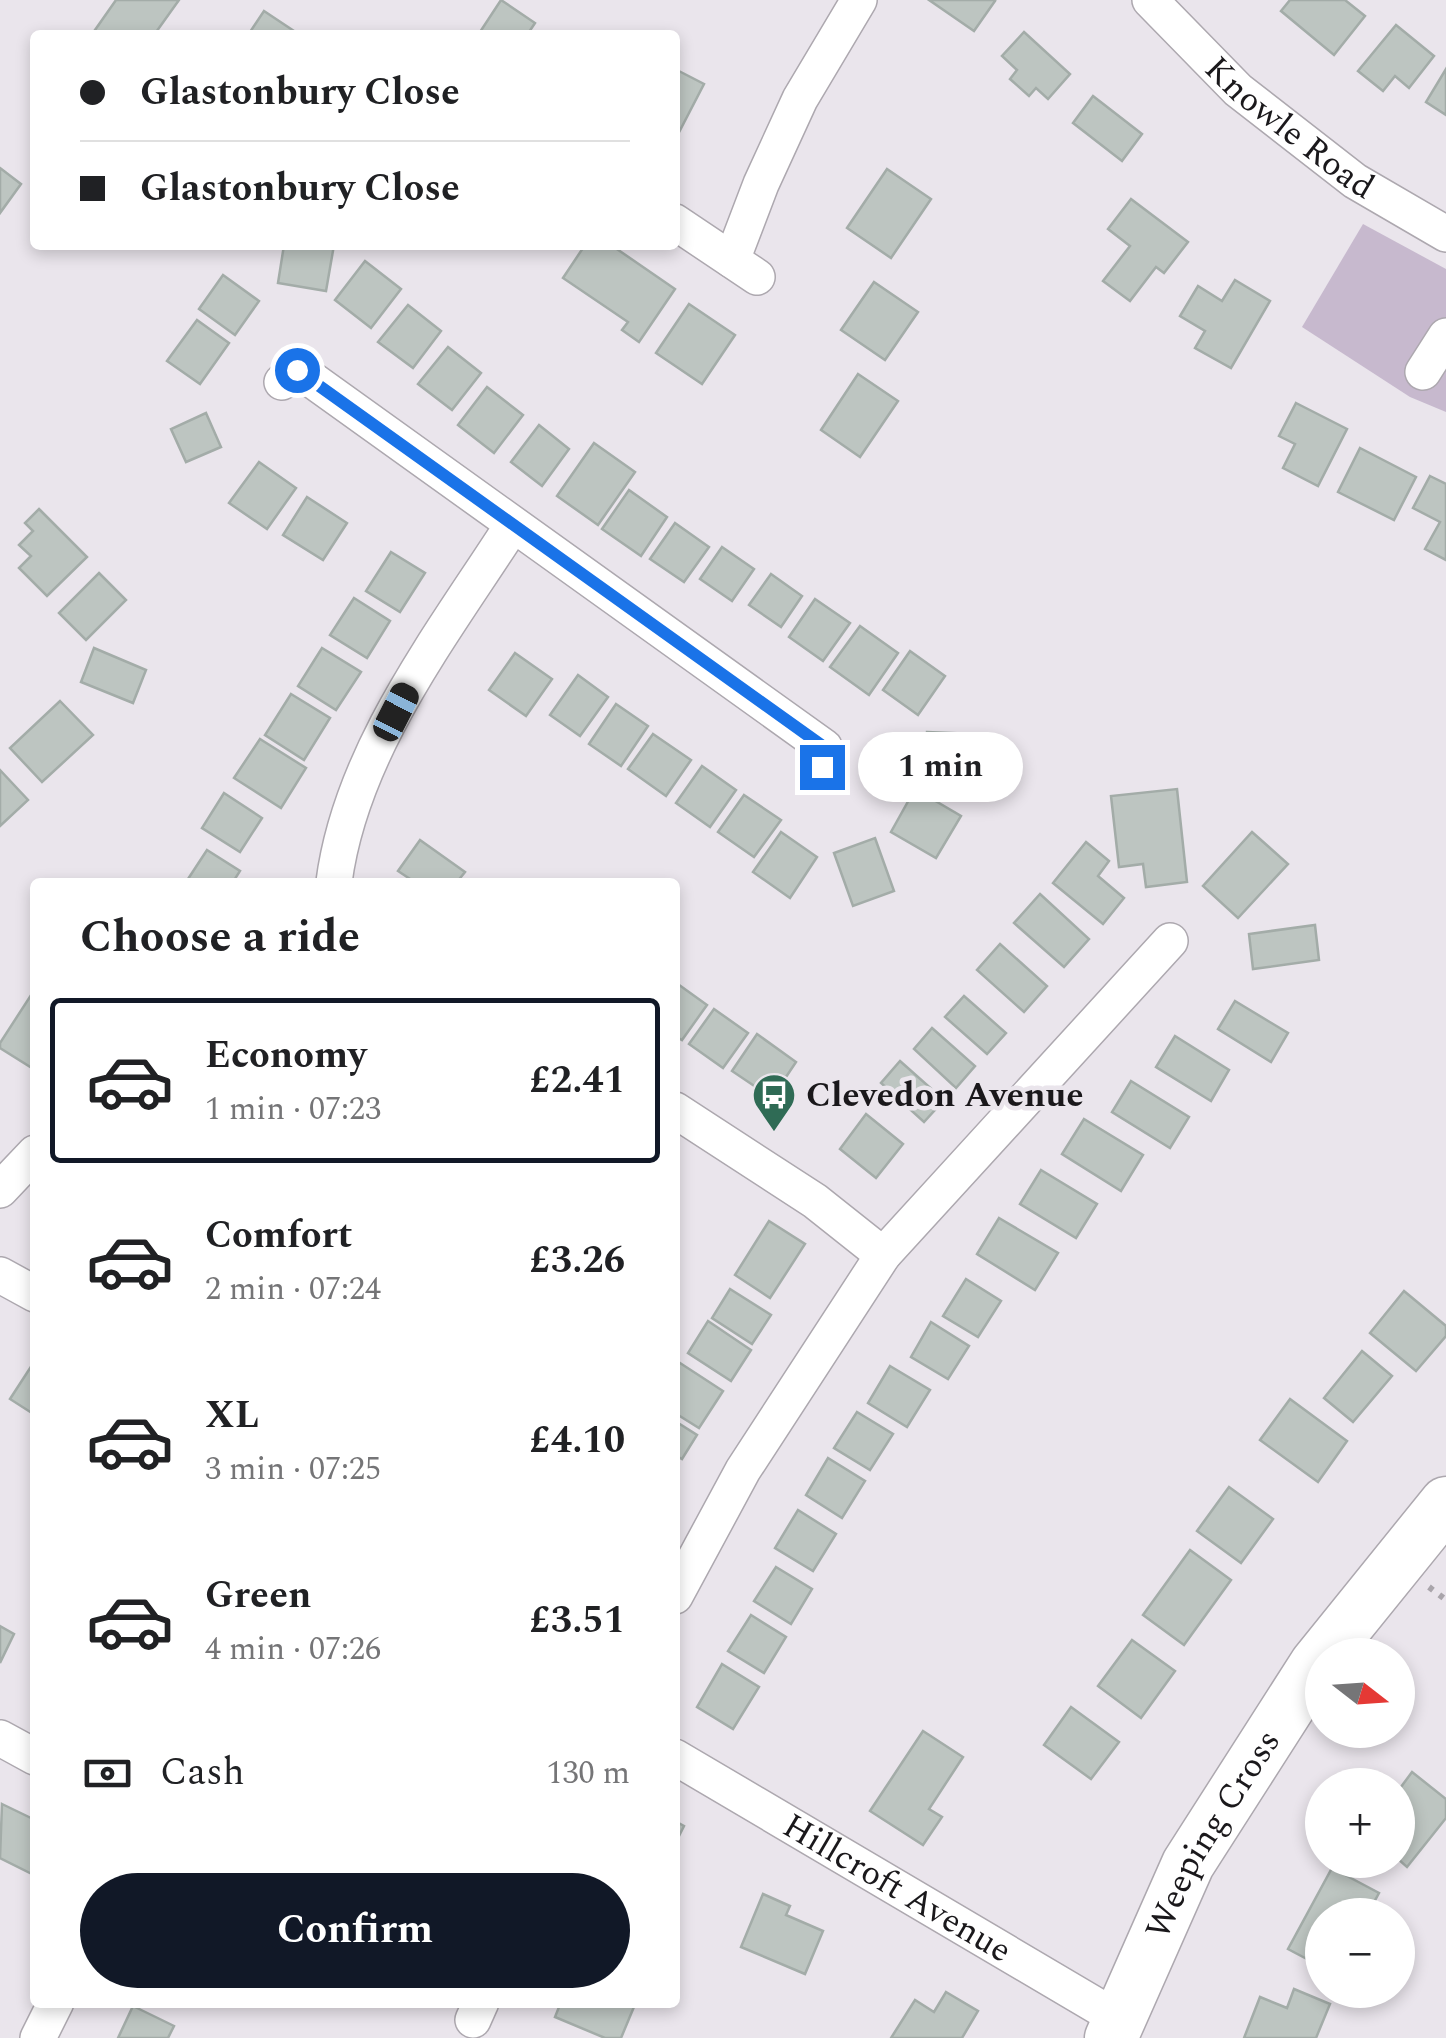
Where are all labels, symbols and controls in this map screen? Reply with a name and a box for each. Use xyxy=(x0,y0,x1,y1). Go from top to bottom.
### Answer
street label: Knowle Road xyxy=(1192,44,1385,213)
text: Glastonbury Close xyxy=(140,64,460,122)
text: Glastonbury Close xyxy=(140,160,460,218)
route start xyxy=(275,348,320,393)
car xyxy=(369,678,423,746)
callout: 1 min xyxy=(857,732,1022,802)
text: 1 min xyxy=(898,742,983,791)
route end xyxy=(800,745,845,790)
text: Choose a ride xyxy=(80,903,360,972)
text: Economy xyxy=(205,1027,366,1085)
icon: car xyxy=(85,1036,175,1126)
text: £2.41 xyxy=(530,1052,625,1110)
place label: Clevedon Avenue xyxy=(806,1069,1084,1122)
bus stop icon: Clevedon Avenue xyxy=(751,1072,797,1133)
text: 1 min · 07:23 xyxy=(205,1085,381,1134)
text: Comfort xyxy=(205,1207,352,1265)
icon: car xyxy=(85,1216,175,1306)
text: £3.26 xyxy=(530,1232,625,1290)
text: 2 min · 07:24 xyxy=(205,1265,381,1314)
text: XL xyxy=(205,1387,259,1445)
icon: car xyxy=(85,1396,175,1486)
text: £4.10 xyxy=(530,1412,625,1470)
text: 3 min · 07:25 xyxy=(205,1445,381,1494)
text: Green xyxy=(205,1567,312,1625)
icon: car xyxy=(85,1576,175,1666)
text: £3.51 xyxy=(530,1592,625,1650)
text: 4 min · 07:26 xyxy=(205,1625,381,1674)
north arrow xyxy=(1305,1638,1415,1748)
map controls xyxy=(1305,1638,1415,2008)
street label: Weeping Cross xyxy=(1132,1719,1294,1947)
text: Cash xyxy=(160,1744,245,1802)
icon: cash xyxy=(80,1746,135,1801)
text: 130 m xyxy=(546,1749,630,1798)
button: + xyxy=(1305,1768,1415,1878)
street label: Hillcroft Avenue xyxy=(773,1800,1022,1977)
button: Confirm xyxy=(80,1873,630,1988)
button: − xyxy=(1305,1898,1415,2008)

